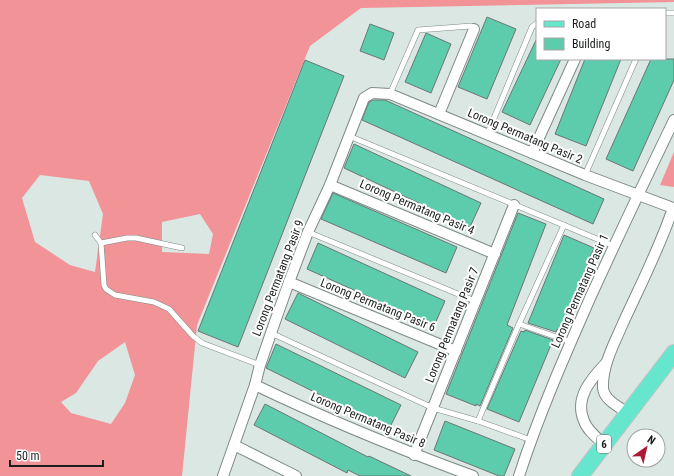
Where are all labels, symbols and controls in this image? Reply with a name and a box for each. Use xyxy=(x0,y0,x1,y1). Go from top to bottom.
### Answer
legend xyxy=(536,8,666,60)
text: Road xyxy=(572,17,596,31)
text: Building xyxy=(572,37,610,51)
street label: Lorong Permatang Pasir 2 xyxy=(466,106,584,167)
street label: Lorong Permatang Pasir 4 xyxy=(358,177,476,238)
street label: Lorong Permatang Pasir 9 xyxy=(249,218,307,338)
street label: Lorong Permatang Pasir 1 xyxy=(549,232,611,350)
street label: Lorong Permatang Pasir 7 xyxy=(422,265,482,385)
street label: Lorong Permatang Pasir 6 xyxy=(318,275,438,335)
street label: Lorong Permatang Pasir 8 xyxy=(309,390,427,451)
north arrow xyxy=(626,428,666,468)
text: N xyxy=(645,433,658,448)
road number: 6 xyxy=(597,435,611,453)
scale bar xyxy=(10,442,103,468)
text: 50 m xyxy=(16,449,40,463)

